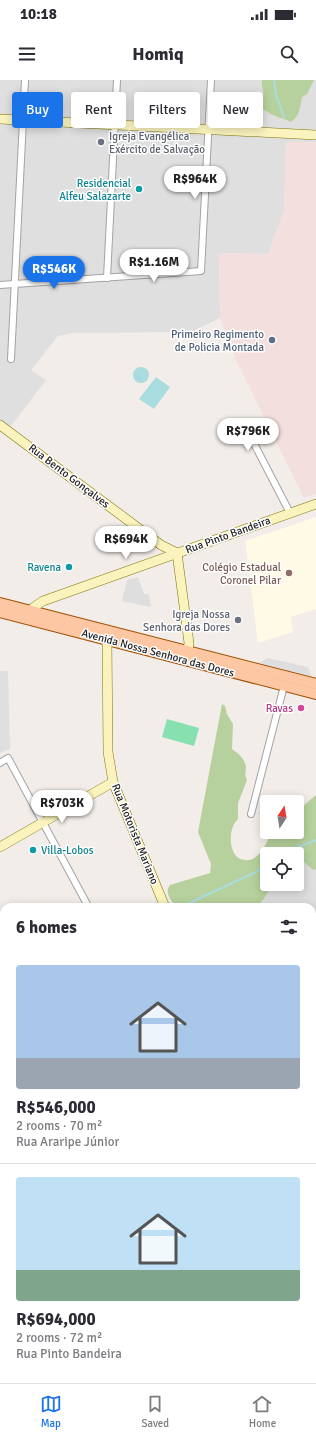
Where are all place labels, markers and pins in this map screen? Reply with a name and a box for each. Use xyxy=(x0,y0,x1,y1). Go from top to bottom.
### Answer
place label: Igreja Evangélica Exército de Salvação xyxy=(109,130,205,156)
marker: Igreja Evangélica Exército de Salvação xyxy=(96,137,106,147)
pin: R$964K xyxy=(162,166,228,200)
place label: Residencial Alfeu Salazarte xyxy=(59,177,131,203)
marker: Residencial Alfeu Salazarte xyxy=(134,184,144,194)
pin: R$1.16M xyxy=(117,249,191,283)
pin: R$546K xyxy=(21,256,87,290)
place label: Primeiro Regimento de Policia Montada xyxy=(171,328,264,354)
marker: Primeiro Regimento de Policia Montada xyxy=(267,335,277,345)
pin: R$796K xyxy=(215,418,281,452)
pin: R$694K xyxy=(93,526,159,560)
place label: Ravena xyxy=(27,561,61,574)
place label: Colégio Estadual Coronel Pilar xyxy=(202,561,281,587)
marker: Ravena xyxy=(64,562,74,572)
marker: Colégio Estadual Coronel Pilar xyxy=(284,568,294,578)
place label: Igreja Nossa Senhora das Dores xyxy=(143,608,230,634)
marker: Igreja Nossa Senhora das Dores xyxy=(233,615,243,625)
place label: Ravas xyxy=(266,702,293,715)
marker: Ravas xyxy=(296,703,306,713)
pin: R$703K xyxy=(29,790,95,824)
place label: Villa-Lobos xyxy=(41,844,94,857)
marker: Villa-Lobos xyxy=(28,845,38,855)

